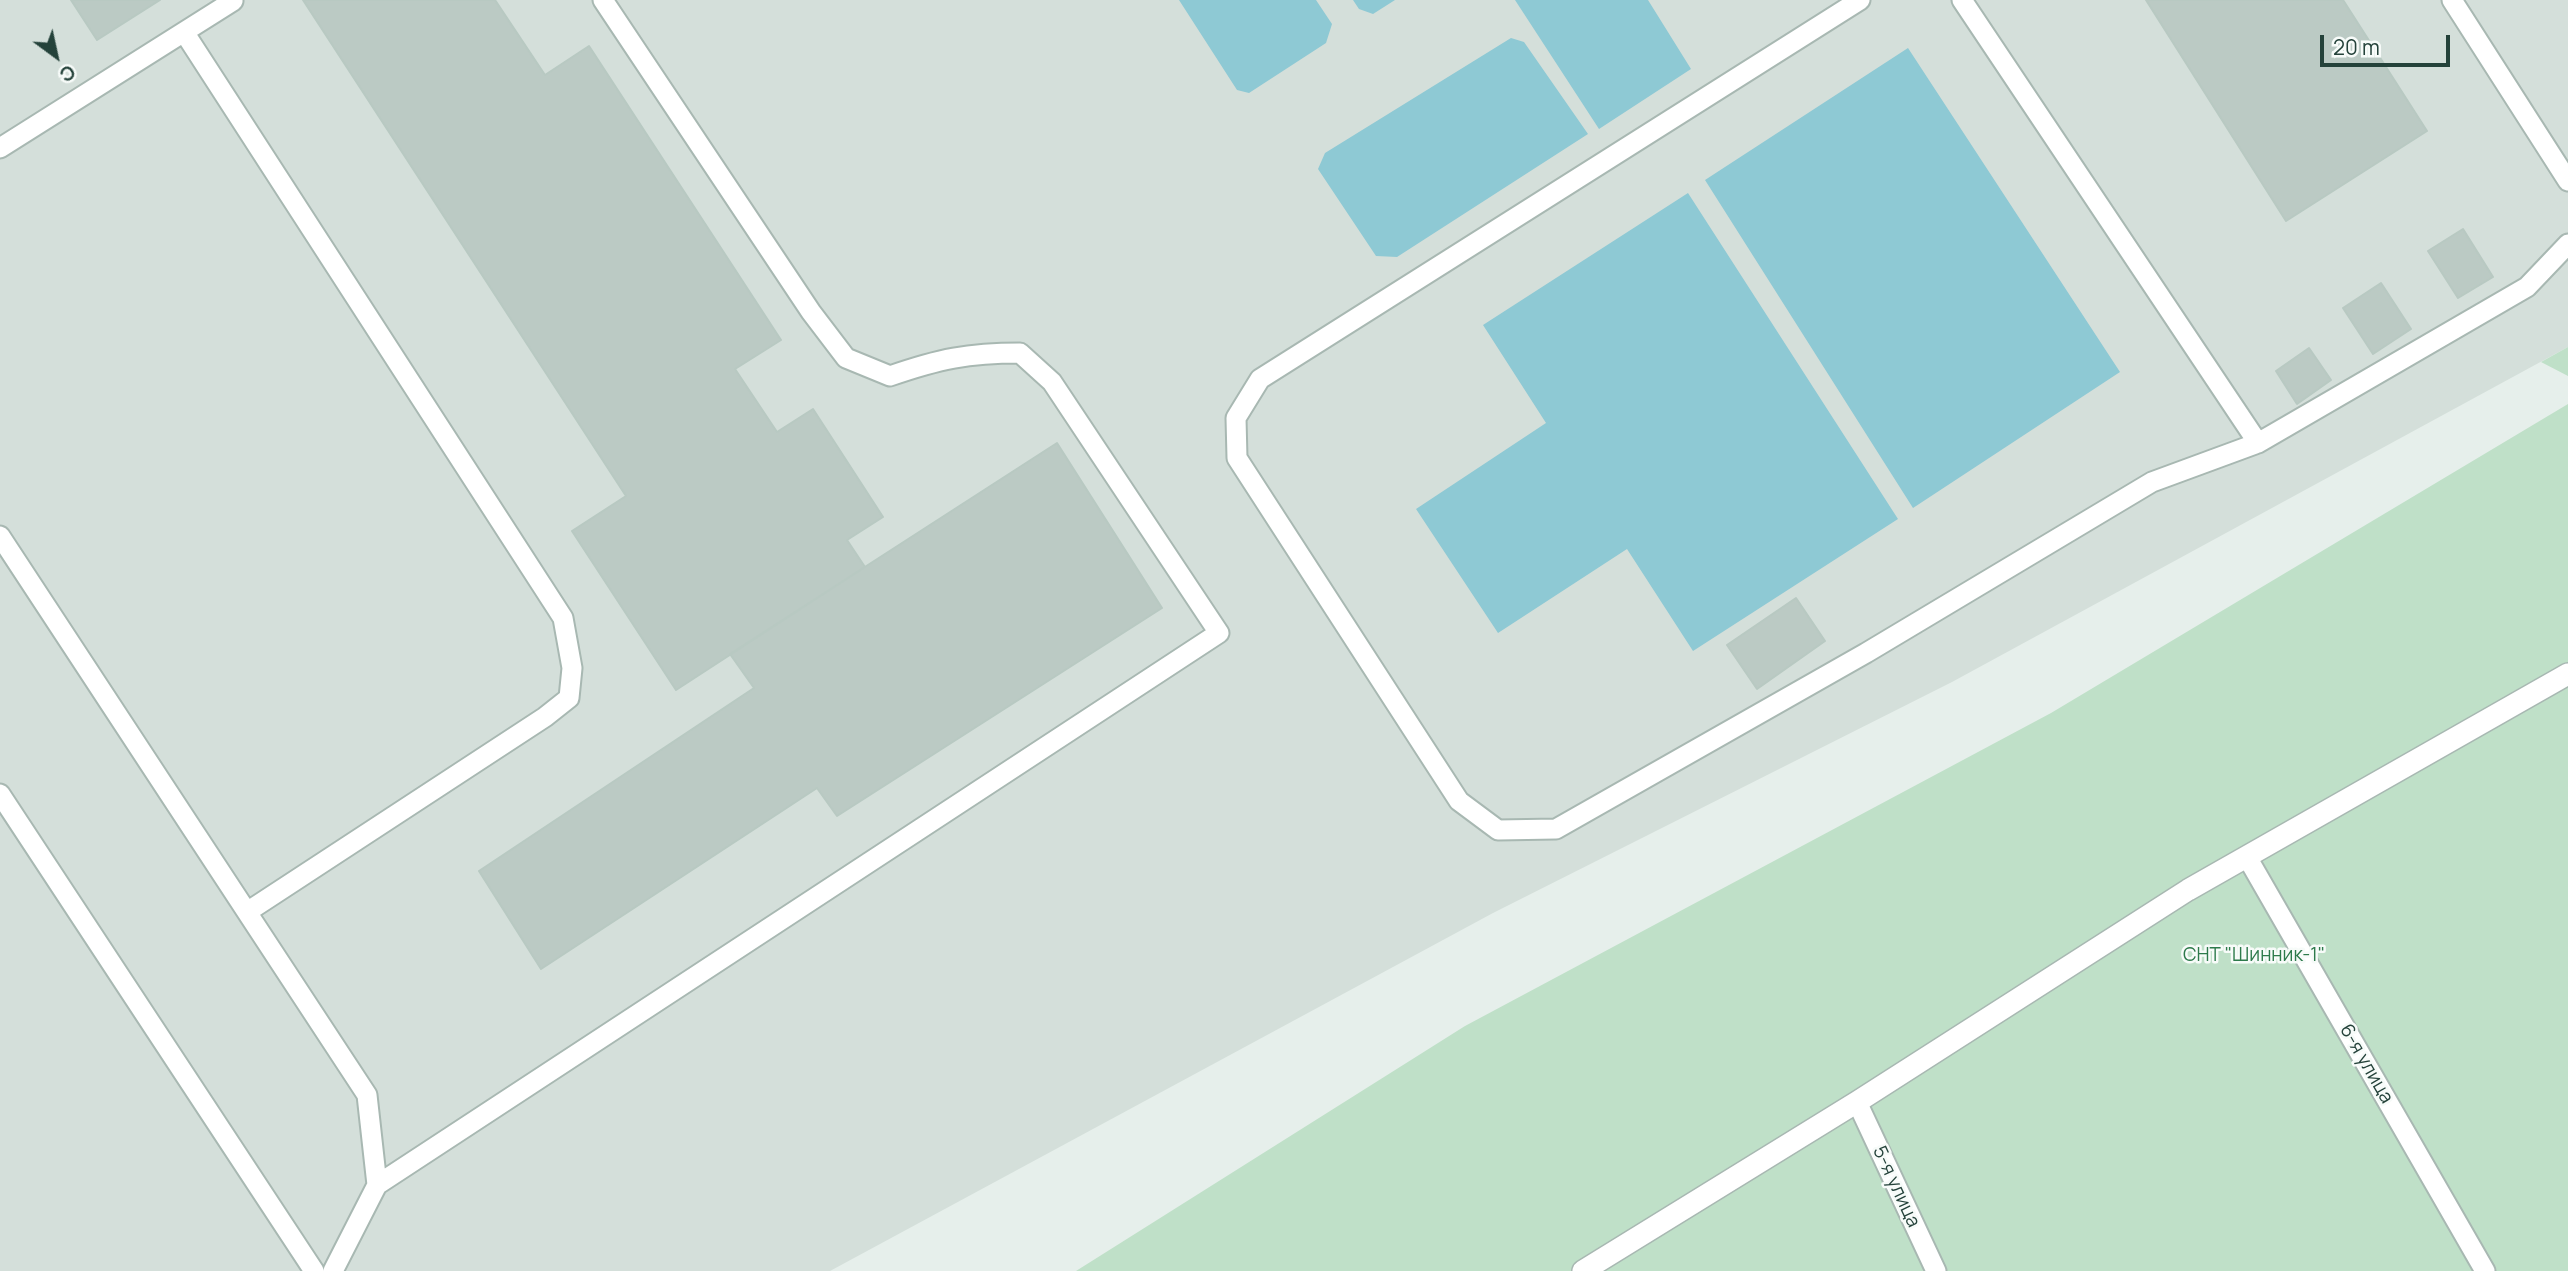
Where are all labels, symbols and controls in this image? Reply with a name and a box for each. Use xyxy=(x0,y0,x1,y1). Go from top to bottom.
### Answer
north arrow xyxy=(21,21,91,91)
scale bar xyxy=(2323,21,2452,65)
text: 20 m xyxy=(2333,33,2380,61)
text: С xyxy=(54,59,80,88)
park label: СНТ "Шинник-1" xyxy=(2183,945,2325,967)
street label: 6-я улица xyxy=(2334,1020,2398,1108)
street label: 5-я улица xyxy=(1867,1143,1925,1231)

